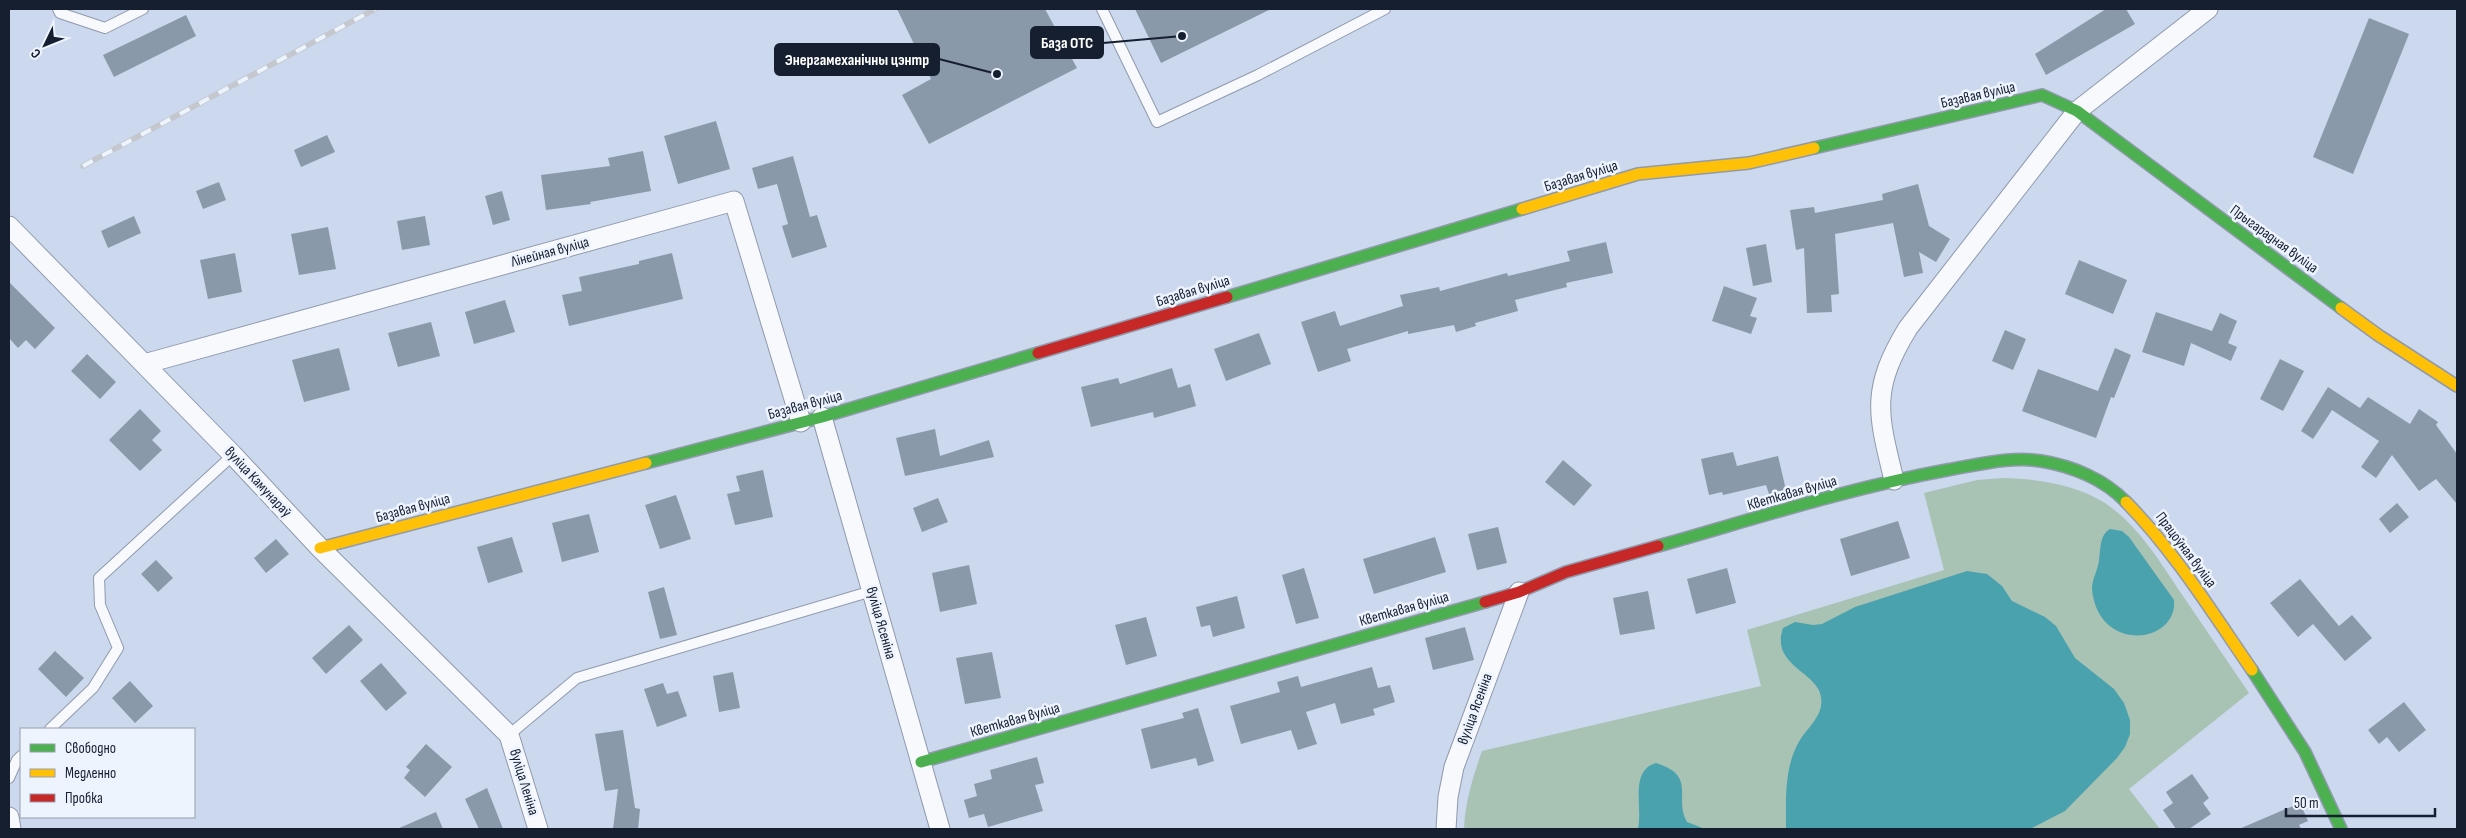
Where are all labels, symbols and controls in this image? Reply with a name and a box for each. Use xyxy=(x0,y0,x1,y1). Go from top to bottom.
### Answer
north arrow xyxy=(20,20,70,70)
callout: База ОТС xyxy=(1031,27,1103,58)
text: База ОТС xyxy=(1041,34,1093,53)
callout: Энергамеханічны цэнтр xyxy=(775,44,939,75)
text: С xyxy=(27,45,45,62)
text: Энергамеханічны цэнтр xyxy=(785,51,929,70)
street label: Базавая вуліца xyxy=(1939,77,2017,113)
street label: Базавая вуліца xyxy=(1542,156,1620,196)
street label: Прыгарадная вуліца xyxy=(2226,201,2322,277)
street label: Лінейная вуліца xyxy=(508,232,591,272)
street label: Базавая вуліца xyxy=(1154,271,1232,311)
street label: Базавая вуліца xyxy=(766,386,844,424)
street label: вуліца Камунараў xyxy=(220,443,296,522)
street label: Кветкавая вуліца xyxy=(1745,471,1839,515)
street label: Базавая вуліца xyxy=(374,489,452,527)
street label: Працоўная вуліца xyxy=(2151,508,2221,592)
street label: вуліца Ясеніна xyxy=(862,585,900,662)
street label: Кветкавая вуліца xyxy=(1357,587,1451,631)
street label: вуліца Ясеніна xyxy=(1453,671,1497,747)
street label: Кветкавая вуліца xyxy=(968,698,1062,742)
legend xyxy=(20,728,195,818)
text: Свободно xyxy=(65,739,116,758)
street label: вуліца Леніна xyxy=(505,747,543,818)
text: Медленно xyxy=(65,764,116,783)
scale bar xyxy=(2286,786,2435,818)
text: Пробка xyxy=(65,789,103,808)
text: 50 m xyxy=(2294,794,2319,813)

